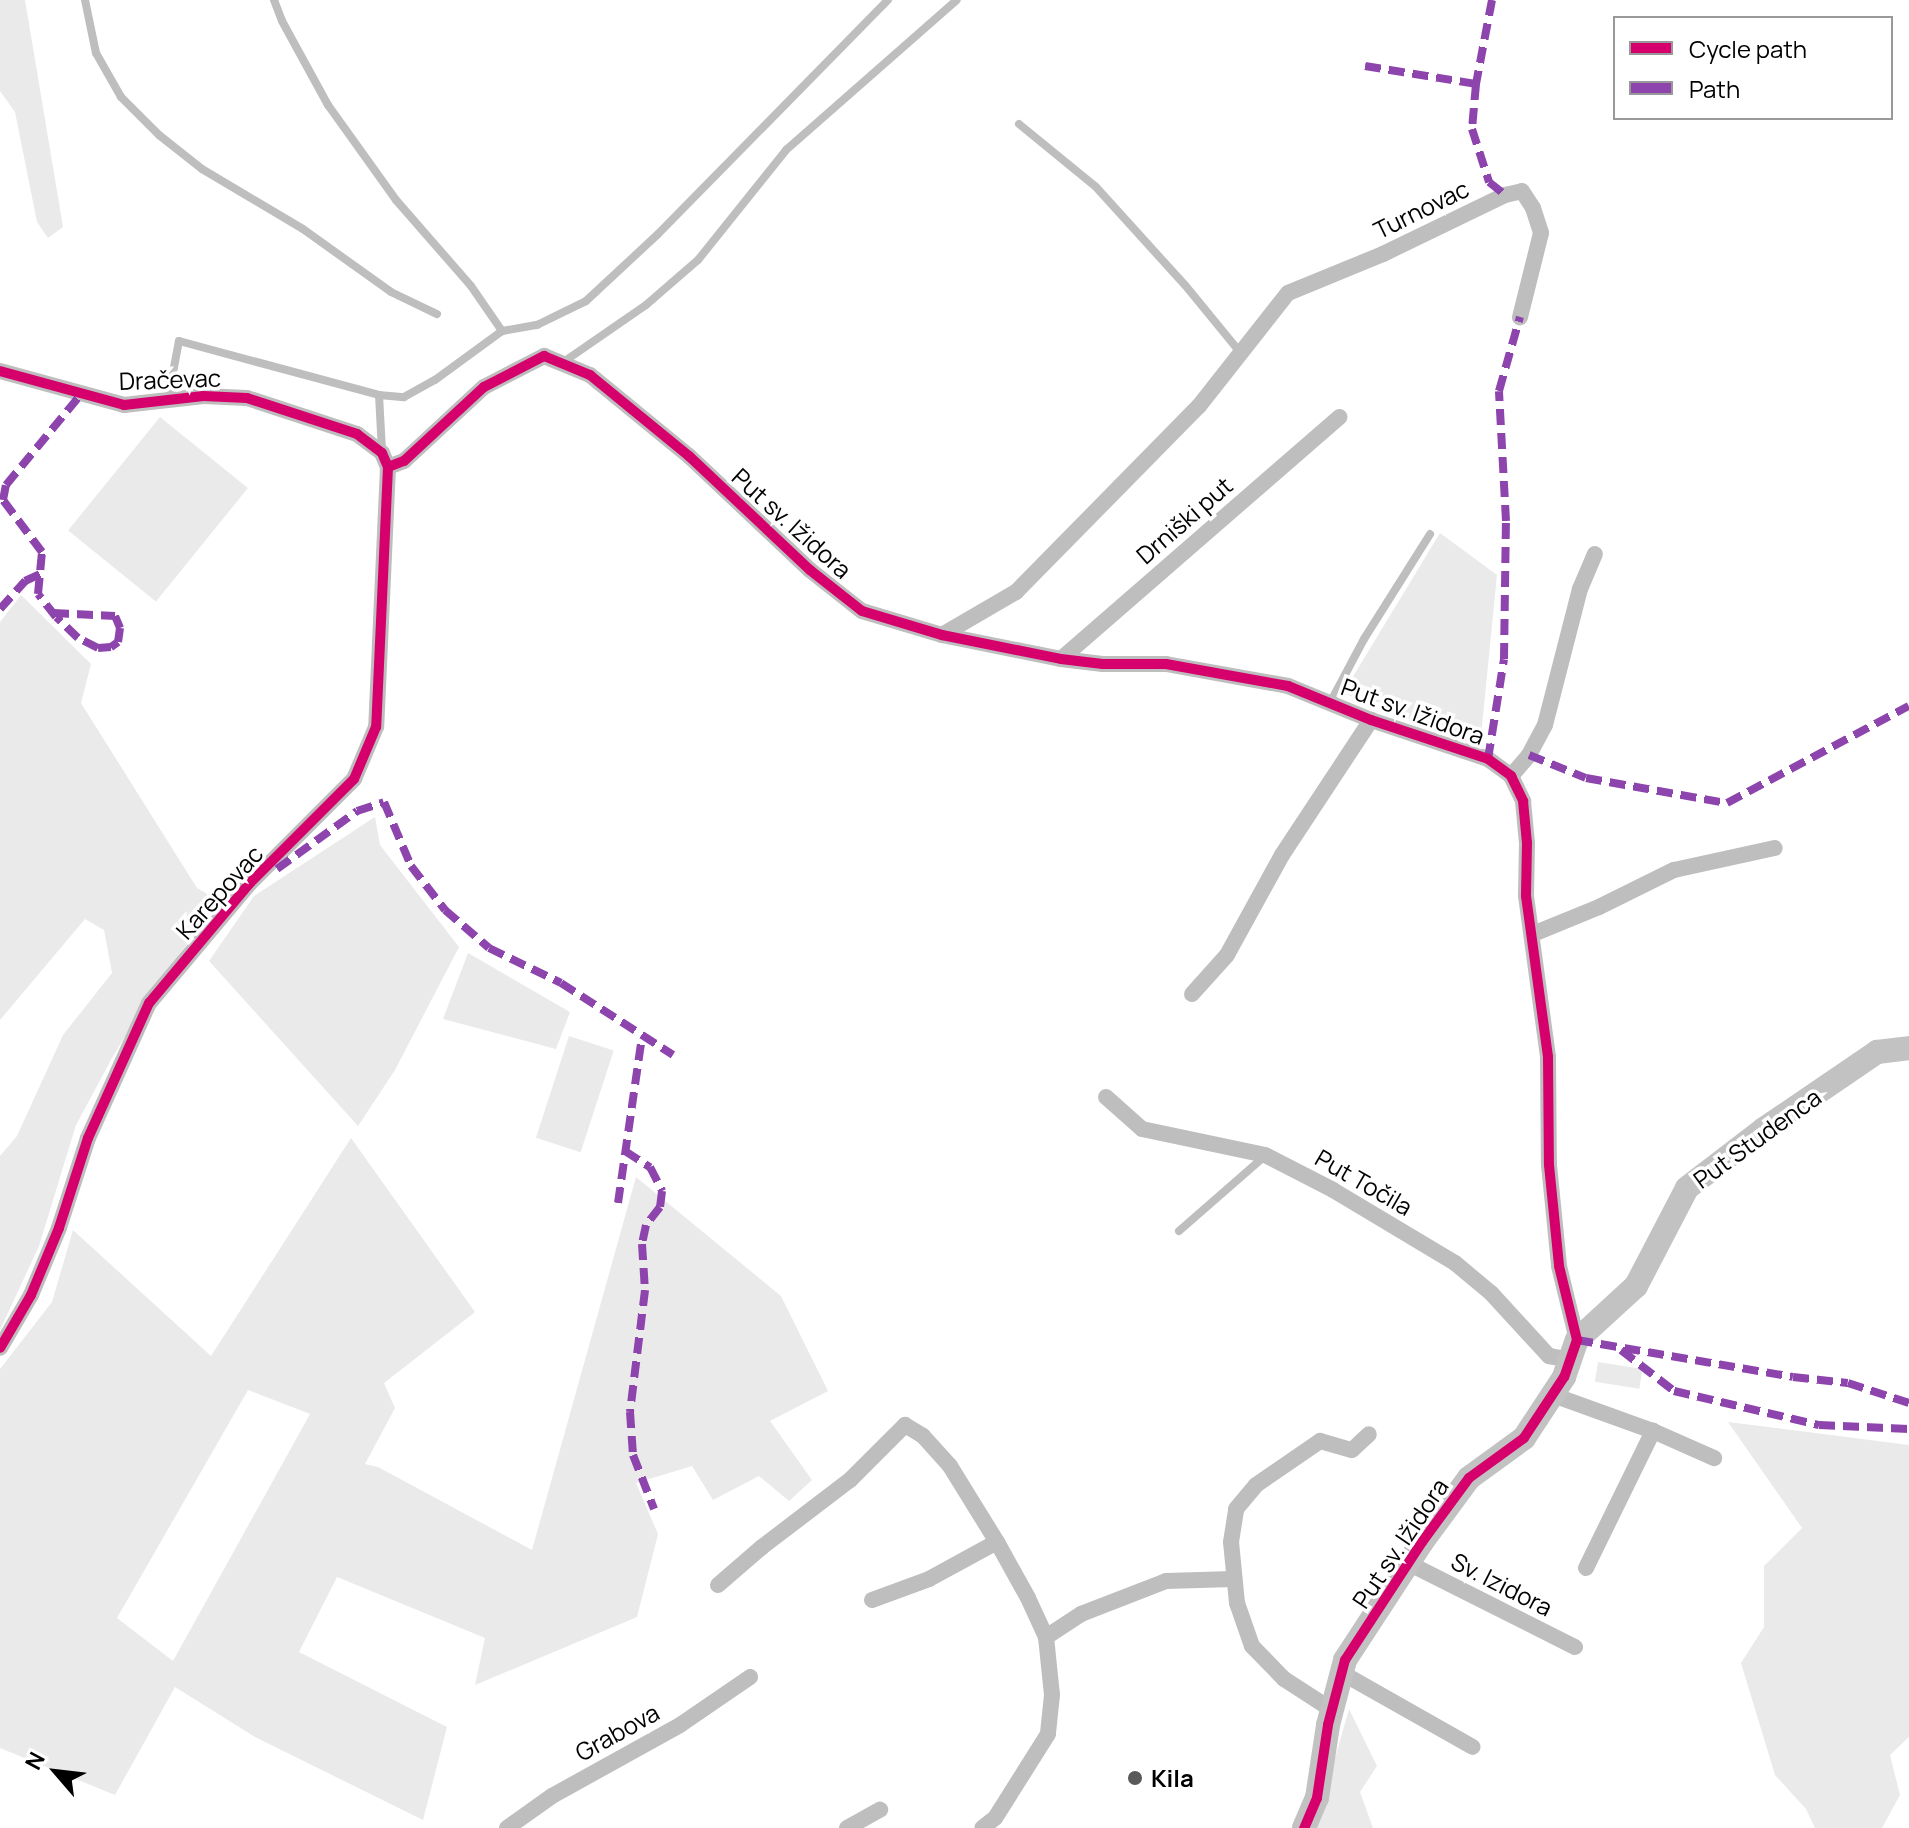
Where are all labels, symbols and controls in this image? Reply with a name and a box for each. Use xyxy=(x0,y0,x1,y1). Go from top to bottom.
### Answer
legend xyxy=(1613,16,1893,120)
text: Cycle path xyxy=(1689,32,1807,65)
text: Path xyxy=(1689,72,1740,105)
street label: Turnovac xyxy=(1369,174,1473,244)
street label: Dračevac xyxy=(118,363,222,395)
street label: Put sv. Ižidora xyxy=(727,462,857,584)
street label: Drniški put xyxy=(1130,471,1238,569)
street label: Put sv. Ižidora xyxy=(1337,672,1489,750)
street label: Karepovac xyxy=(170,839,268,945)
street label: Put Studenca xyxy=(1688,1082,1826,1194)
street label: Put Točila xyxy=(1310,1143,1418,1221)
street label: Put sv. Ižidora xyxy=(1346,1473,1454,1613)
street label: Sv. Izidora xyxy=(1447,1546,1557,1622)
street label: Grabova xyxy=(570,1697,664,1767)
north arrow xyxy=(16,1732,96,1812)
text: N xyxy=(18,1747,52,1775)
place label: Kila xyxy=(1151,1764,1194,1792)
marker: Kila xyxy=(1126,1769,1144,1787)

